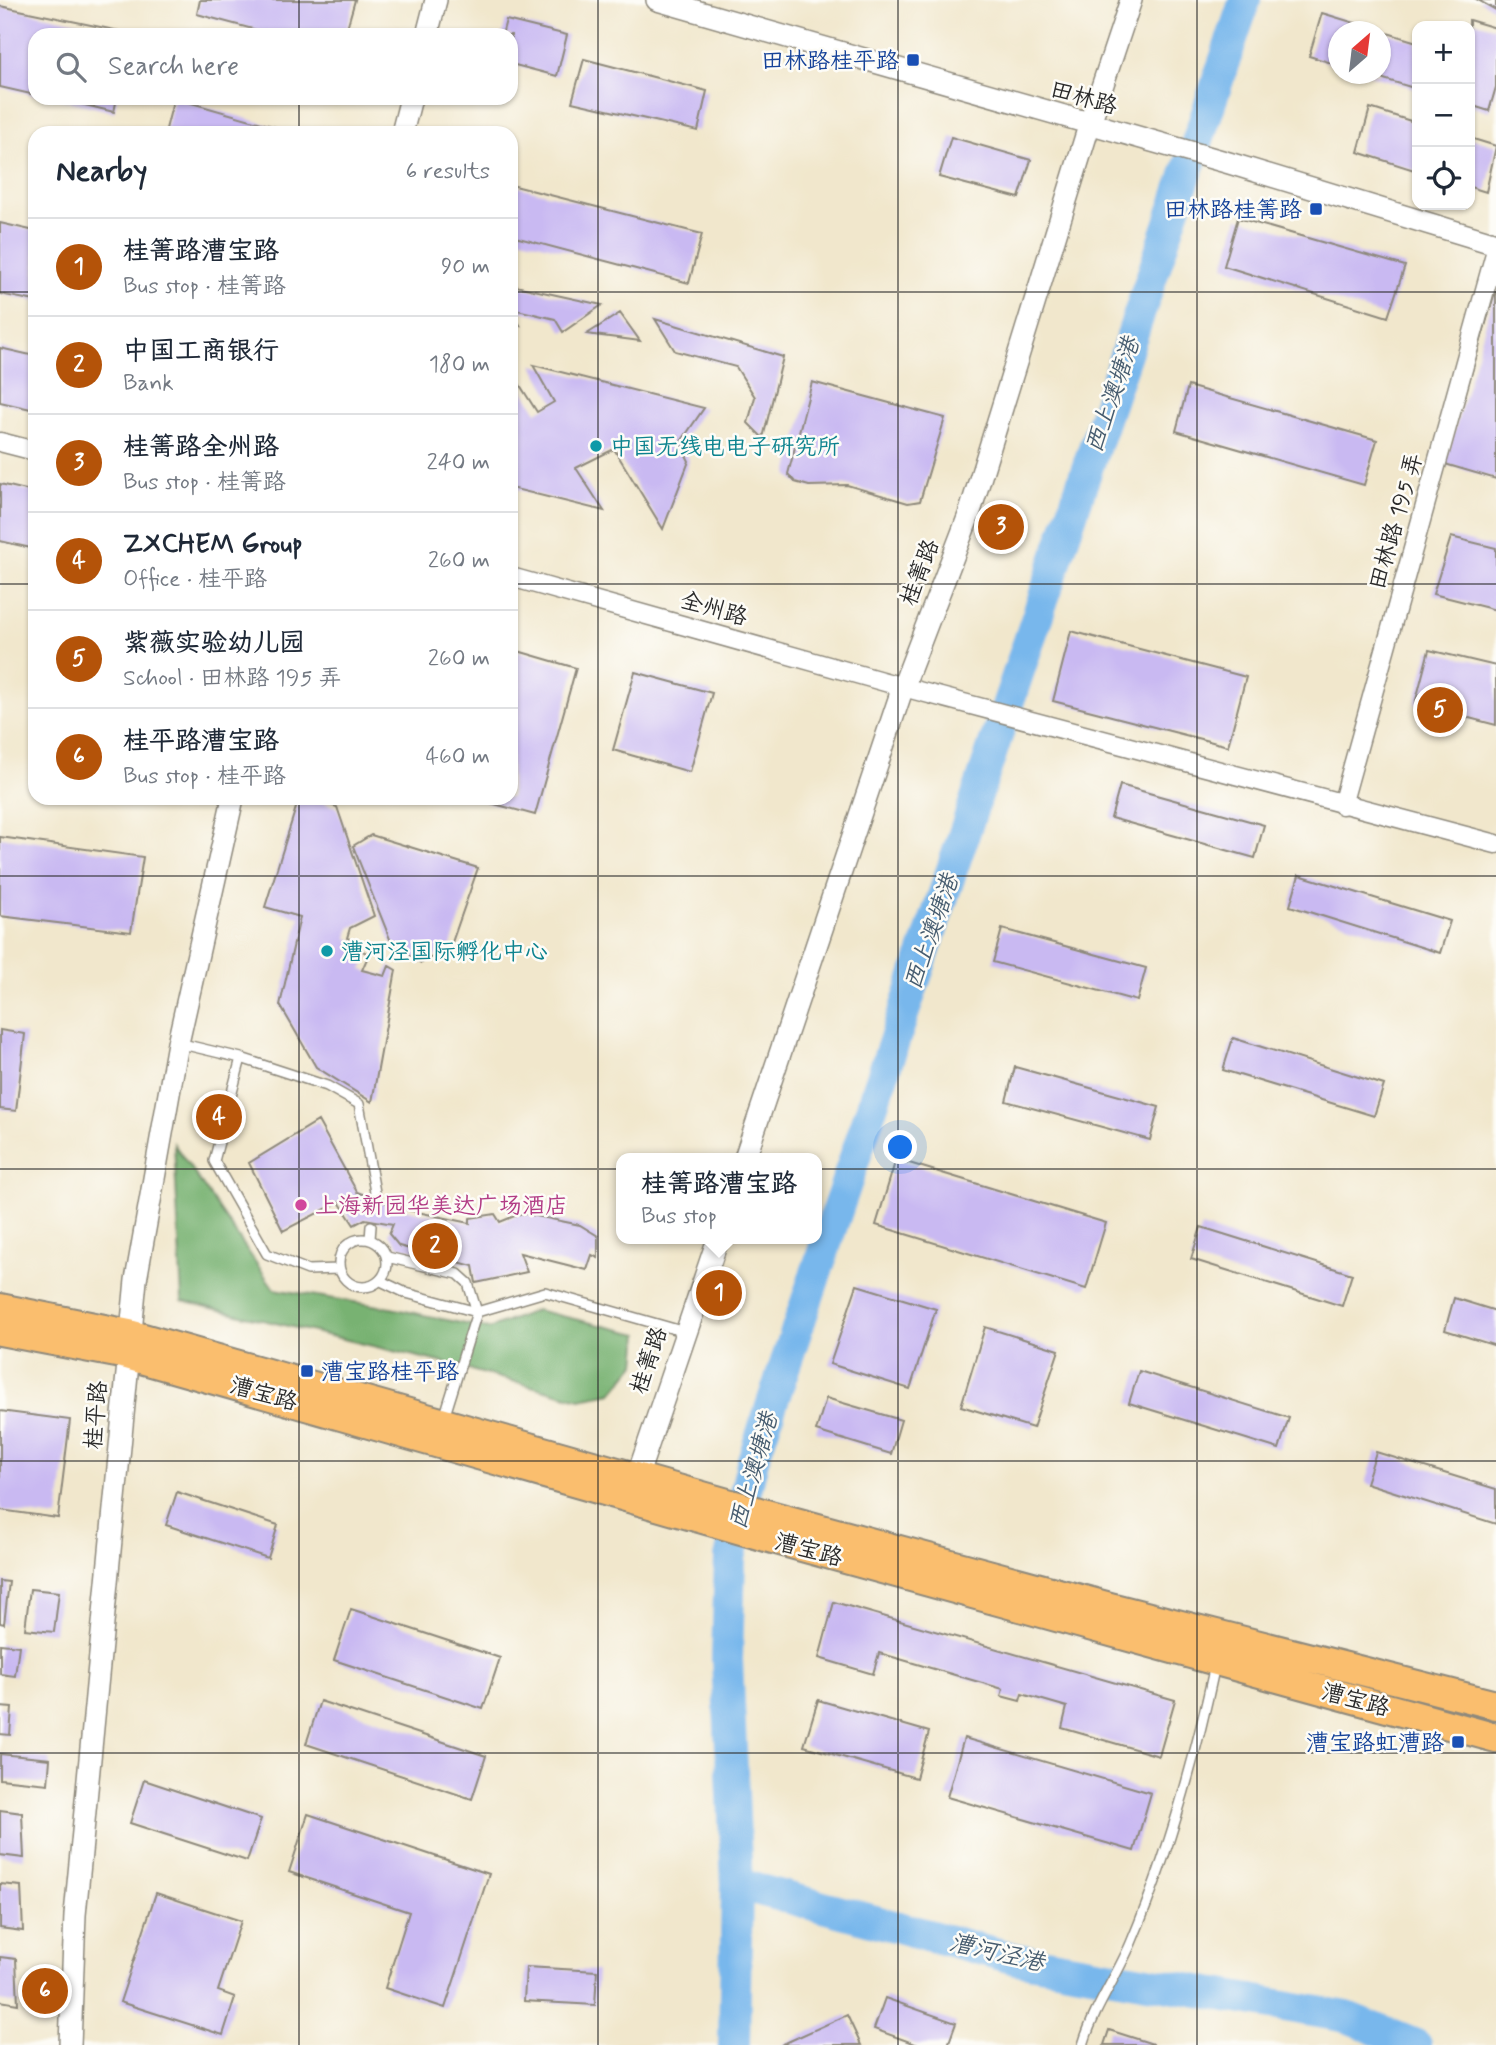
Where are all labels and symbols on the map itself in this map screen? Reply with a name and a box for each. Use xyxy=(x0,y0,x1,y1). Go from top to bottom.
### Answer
north arrow xyxy=(1328,21,1391,84)
place label: 田林路桂平路 xyxy=(761,47,899,77)
marker: 田林路桂平路 xyxy=(905,52,921,68)
street label: 田林路 xyxy=(1046,75,1121,123)
place label: 田林路桂箐路 xyxy=(1164,196,1302,226)
marker: 田林路桂箐路 xyxy=(1308,201,1324,217)
water label: 西上澳塘港 xyxy=(1079,332,1148,457)
place label: 中国无线电电子研究所 xyxy=(610,433,840,463)
marker: 中国无线电电子研究所 xyxy=(588,438,604,454)
street label: 田林路 195 弄 xyxy=(1363,450,1431,594)
pin: 3 xyxy=(978,501,1024,553)
street label: 桂箐路 xyxy=(894,535,947,610)
street label: 全州路 xyxy=(676,586,751,634)
pin: 5 xyxy=(1417,684,1463,736)
water label: 西上澳塘港 xyxy=(898,869,967,994)
place label: 漕河泾国际孵化中心 xyxy=(341,938,548,968)
marker: 漕河泾国际孵化中心 xyxy=(319,943,335,959)
pin: 4 xyxy=(196,1091,242,1143)
your location xyxy=(883,1130,917,1164)
place label: 上海新园华美达广场酒店 xyxy=(315,1192,568,1222)
marker: 上海新园华美达广场酒店 xyxy=(293,1197,309,1213)
pin: 2 xyxy=(412,1220,458,1272)
pin: 1 xyxy=(696,1267,742,1319)
street label: 桂箐路 xyxy=(624,1323,675,1398)
place label: 漕宝路桂平路 xyxy=(321,1358,459,1388)
marker: 漕宝路桂平路 xyxy=(299,1363,315,1379)
street label: 漕宝路 xyxy=(226,1371,301,1419)
street label: 桂平路 xyxy=(79,1379,115,1451)
water label: 西上澳塘港 xyxy=(723,1408,786,1533)
street label: 漕宝路 xyxy=(771,1528,846,1574)
street label: 漕宝路 xyxy=(1318,1678,1393,1724)
place label: 漕宝路虹漕路 xyxy=(1306,1729,1444,1759)
marker: 漕宝路虹漕路 xyxy=(1450,1734,1466,1750)
water label: 漕河泾港 xyxy=(946,1928,1049,1980)
pin: 6 xyxy=(22,1965,68,2017)

